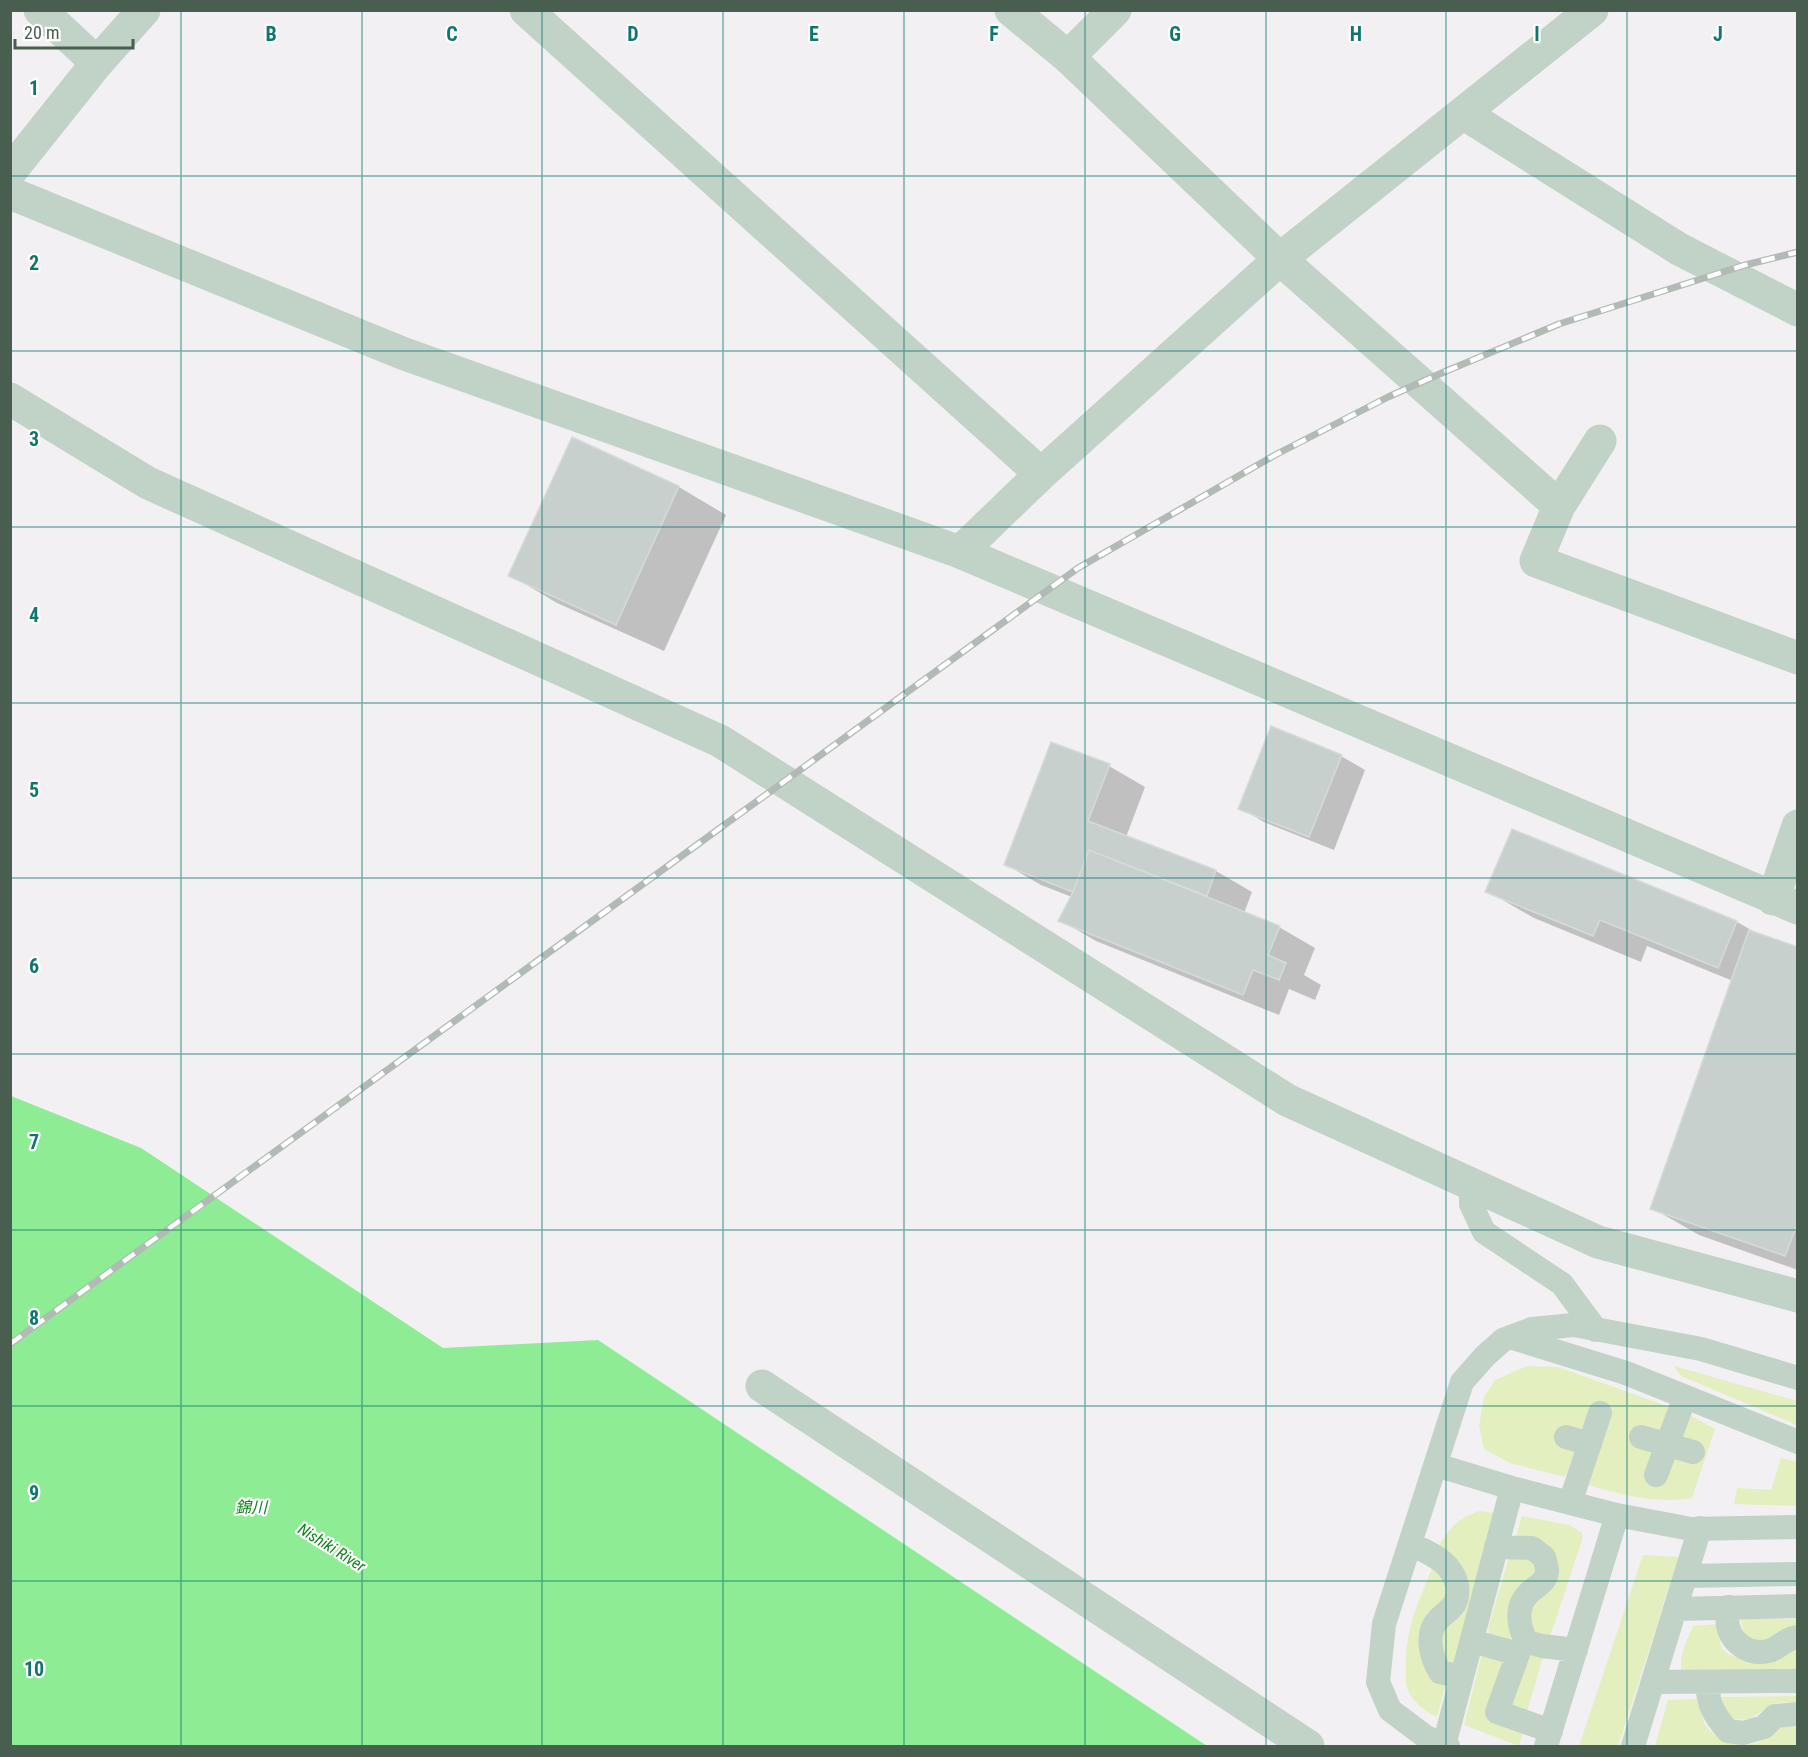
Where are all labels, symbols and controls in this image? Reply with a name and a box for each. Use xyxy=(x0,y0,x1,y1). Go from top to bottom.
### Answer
scale bar xyxy=(15,12,134,50)
text: 20 m xyxy=(24,22,59,43)
text: B xyxy=(265,22,277,46)
text: C xyxy=(446,22,458,46)
text: D xyxy=(627,22,639,46)
text: E xyxy=(809,22,819,46)
text: F xyxy=(989,22,999,46)
text: G xyxy=(1169,22,1181,46)
text: H xyxy=(1350,22,1362,46)
text: I xyxy=(1534,22,1540,46)
text: J xyxy=(1713,22,1723,46)
text: 1 xyxy=(29,76,39,100)
text: 2 xyxy=(29,251,39,275)
text: 3 xyxy=(29,427,39,451)
text: 4 xyxy=(29,603,39,627)
text: 5 xyxy=(29,778,39,802)
text: 6 xyxy=(29,954,39,978)
text: 7 xyxy=(29,1130,39,1154)
text: 8 xyxy=(29,1306,39,1330)
text: 9 xyxy=(29,1481,39,1505)
water label: 錦川 xyxy=(235,1498,269,1517)
water label: Nishiki River xyxy=(295,1519,370,1576)
text: 10 xyxy=(24,1657,44,1681)

